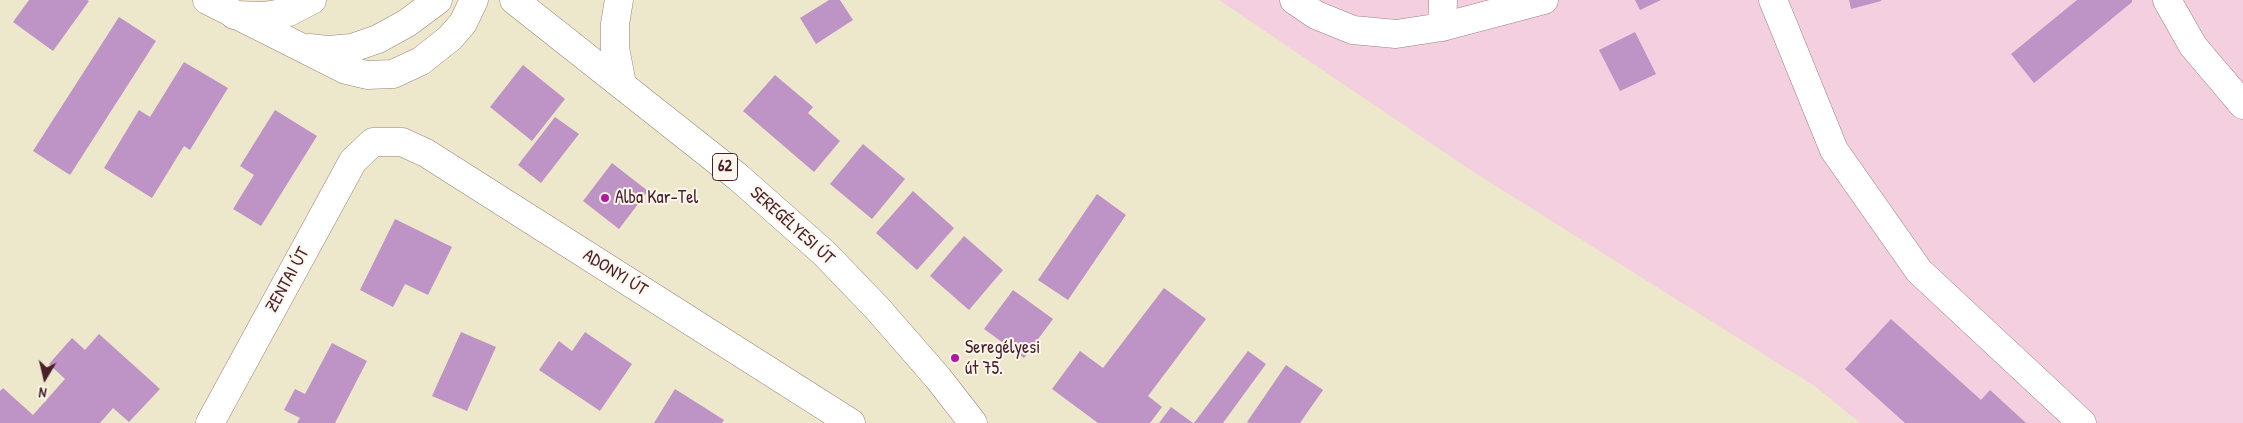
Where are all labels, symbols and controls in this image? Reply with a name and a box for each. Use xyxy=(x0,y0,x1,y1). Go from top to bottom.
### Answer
road number: 62 xyxy=(712,154,738,180)
street label: SEREGÉLYESI ÚT xyxy=(745,182,839,270)
place label: Alba Kar-Tel xyxy=(615,187,698,209)
marker: Alba Kar-Tel xyxy=(599,192,611,204)
street label: ZENTAI ÚT xyxy=(261,244,315,316)
street label: ADONYI ÚT xyxy=(579,245,651,301)
place label: Seregélyesi út 75. xyxy=(965,337,1040,379)
marker: Seregélyesi út 75. xyxy=(949,352,961,364)
north arrow xyxy=(20,353,70,403)
text: N xyxy=(37,383,48,403)

